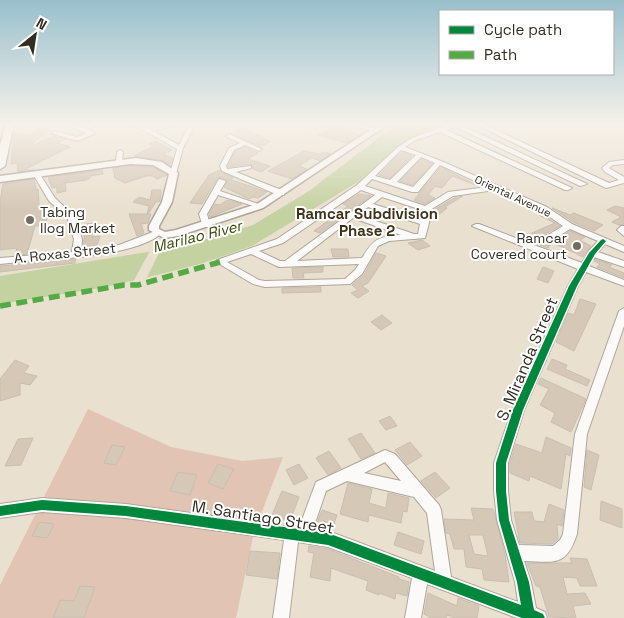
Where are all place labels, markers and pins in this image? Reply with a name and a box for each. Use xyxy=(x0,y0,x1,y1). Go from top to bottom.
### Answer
place label: Tabing Ilog Market xyxy=(40,203,115,237)
marker: Tabing Ilog Market xyxy=(24,214,36,226)
place label: Ramcar Covered court xyxy=(471,229,567,263)
marker: Ramcar Covered court xyxy=(571,240,583,252)

